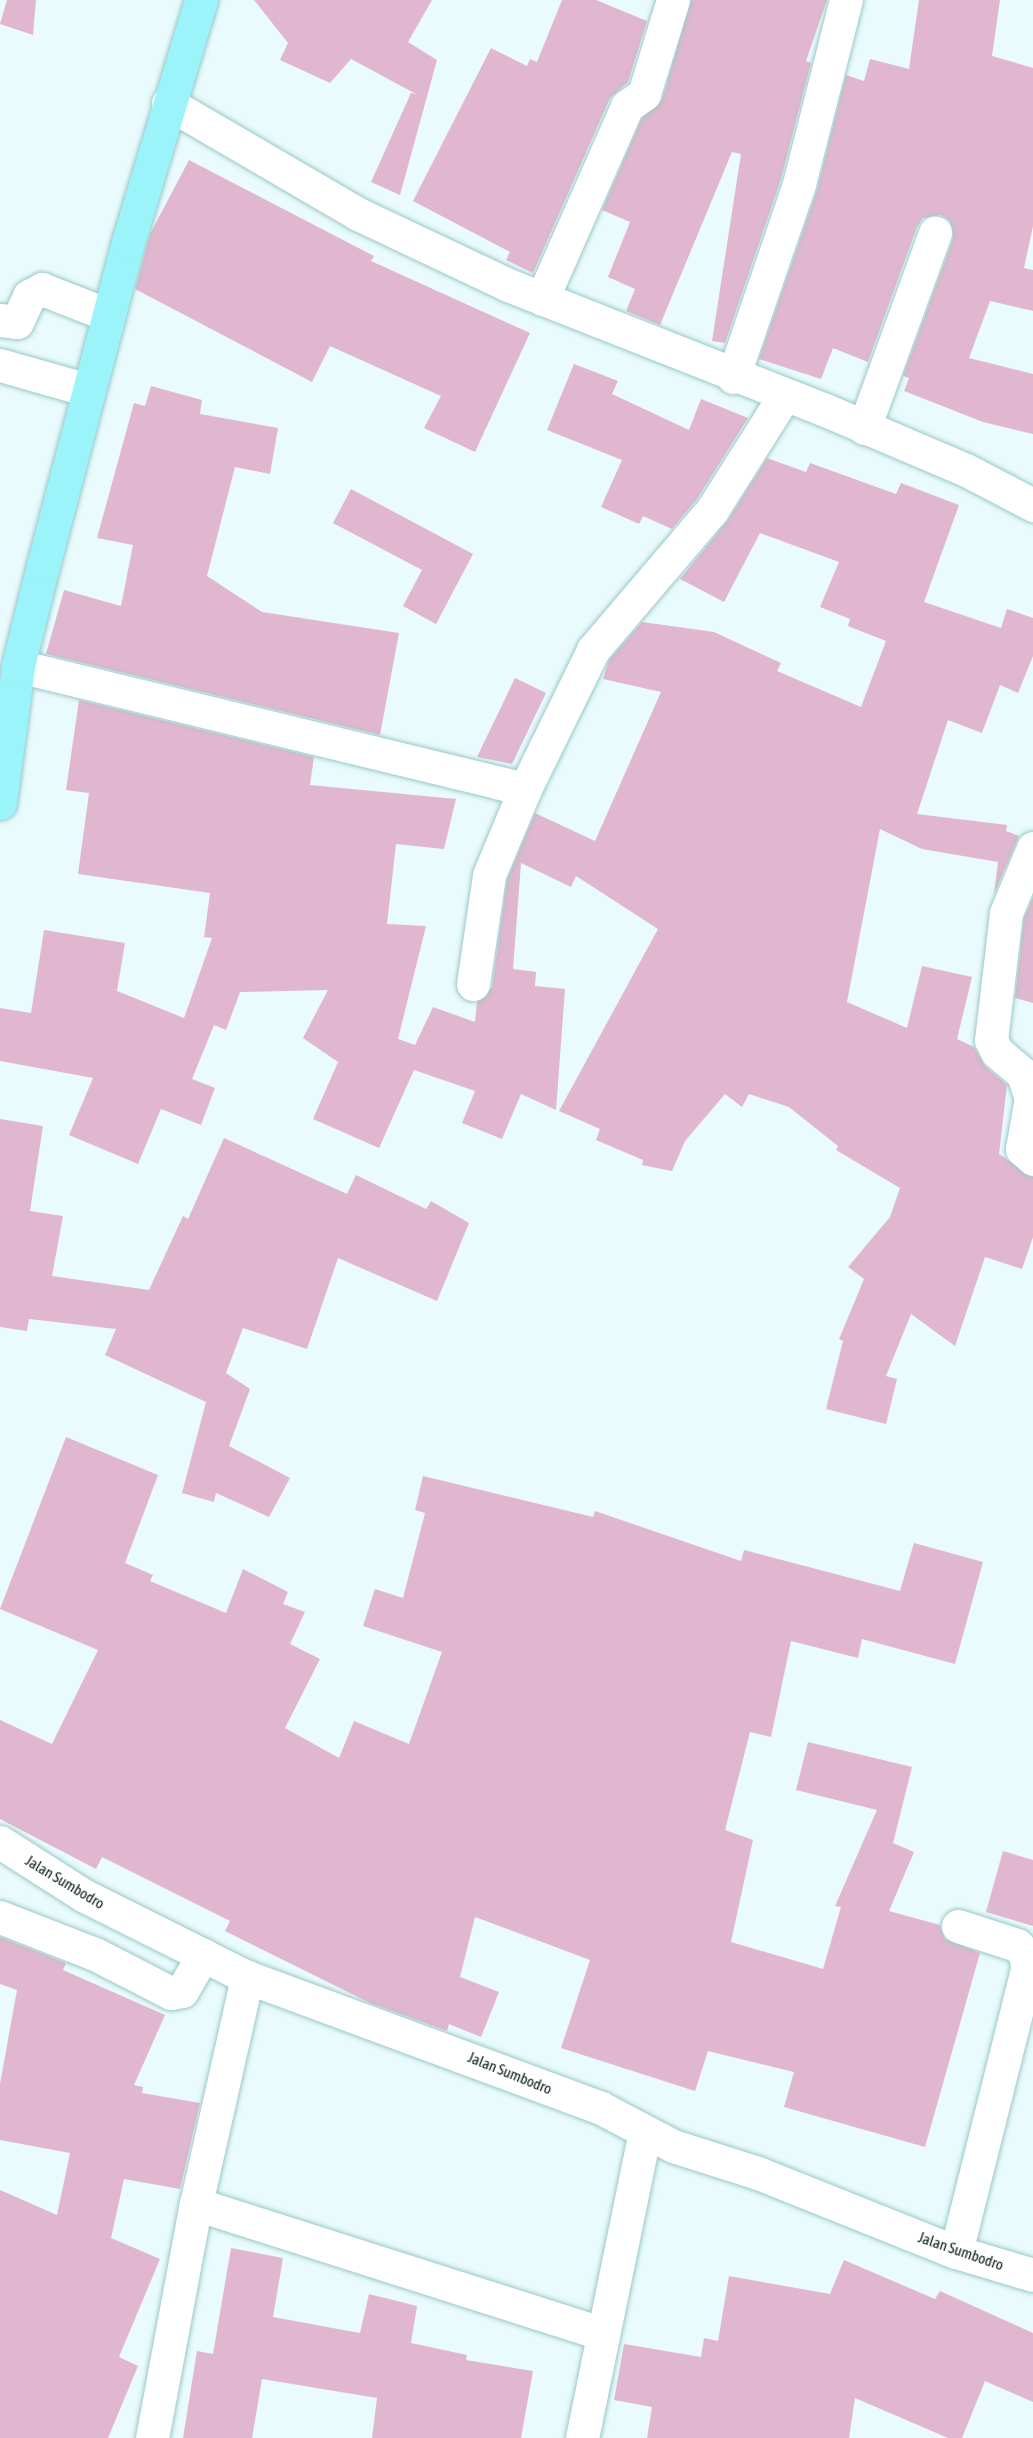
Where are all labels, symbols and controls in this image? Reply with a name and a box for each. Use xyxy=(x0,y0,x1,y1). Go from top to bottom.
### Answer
street label: Jalan Sumbodro xyxy=(22,1851,108,1913)
street label: Jalan Sumbodro xyxy=(465,2048,555,2098)
street label: Jalan Sumbodro xyxy=(916,2228,1006,2274)

